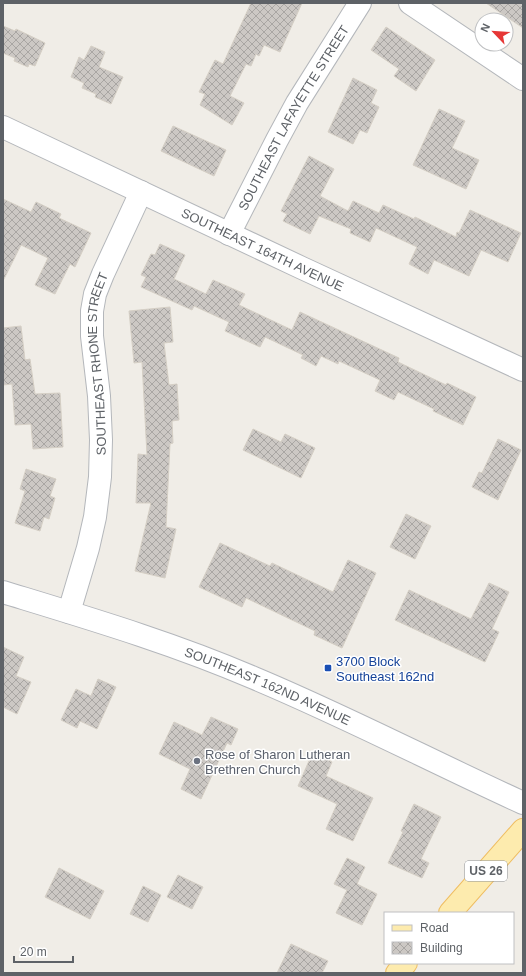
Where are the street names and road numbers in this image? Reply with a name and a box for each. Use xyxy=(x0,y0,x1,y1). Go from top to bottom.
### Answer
street label: SOUTHEAST LAFAYETTE STREET xyxy=(235,22,352,213)
street label: SOUTHEAST 164TH AVENUE xyxy=(179,205,346,294)
street label: SOUTHEAST RHONE STREET xyxy=(85,270,111,455)
street label: SOUTHEAST 162ND AVENUE xyxy=(183,644,353,728)
road number: US 26 xyxy=(465,861,507,881)

